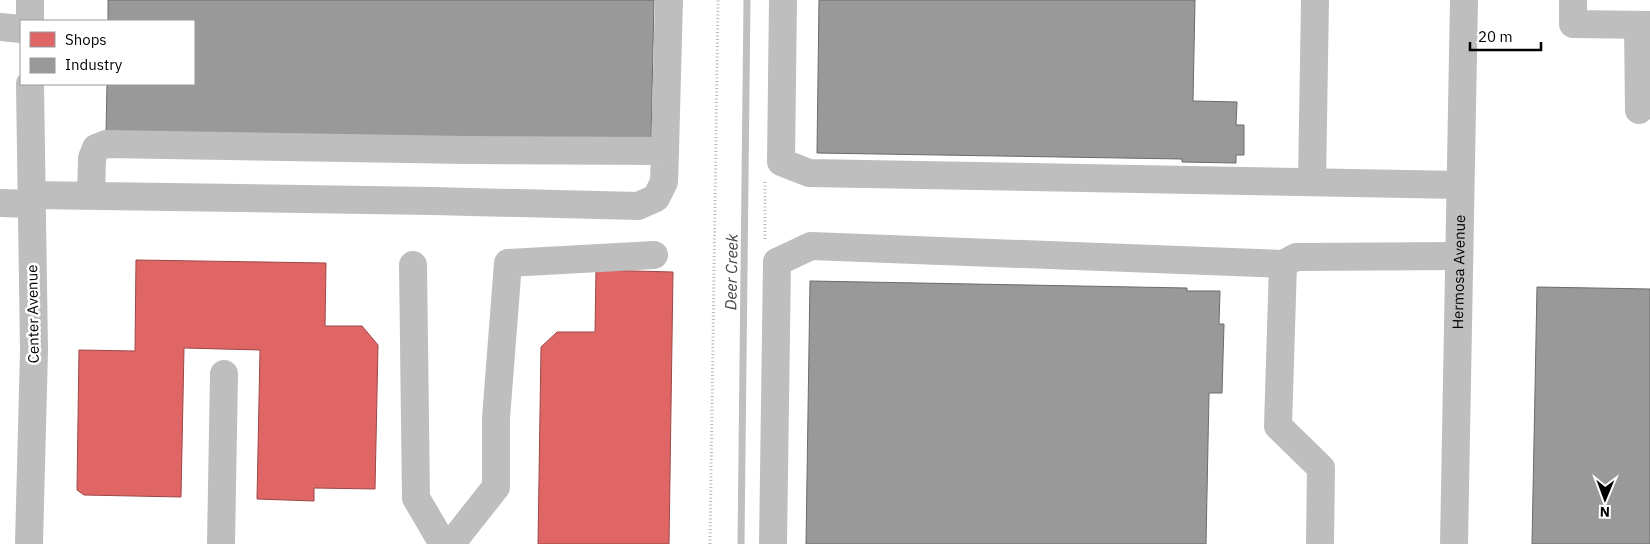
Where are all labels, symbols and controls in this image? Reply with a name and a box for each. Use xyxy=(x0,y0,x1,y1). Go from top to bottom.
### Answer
legend xyxy=(20,20,195,85)
scale bar xyxy=(1470,20,1541,52)
text: 20 m xyxy=(1478,27,1513,46)
text: Shops xyxy=(65,30,107,49)
text: Industry xyxy=(65,55,123,74)
street label: Hermosa Avenue xyxy=(1448,214,1469,330)
water label: Deer Creek xyxy=(720,233,742,310)
street label: Center Avenue xyxy=(22,265,43,363)
north arrow xyxy=(1580,474,1630,524)
text: N xyxy=(1600,503,1610,521)

